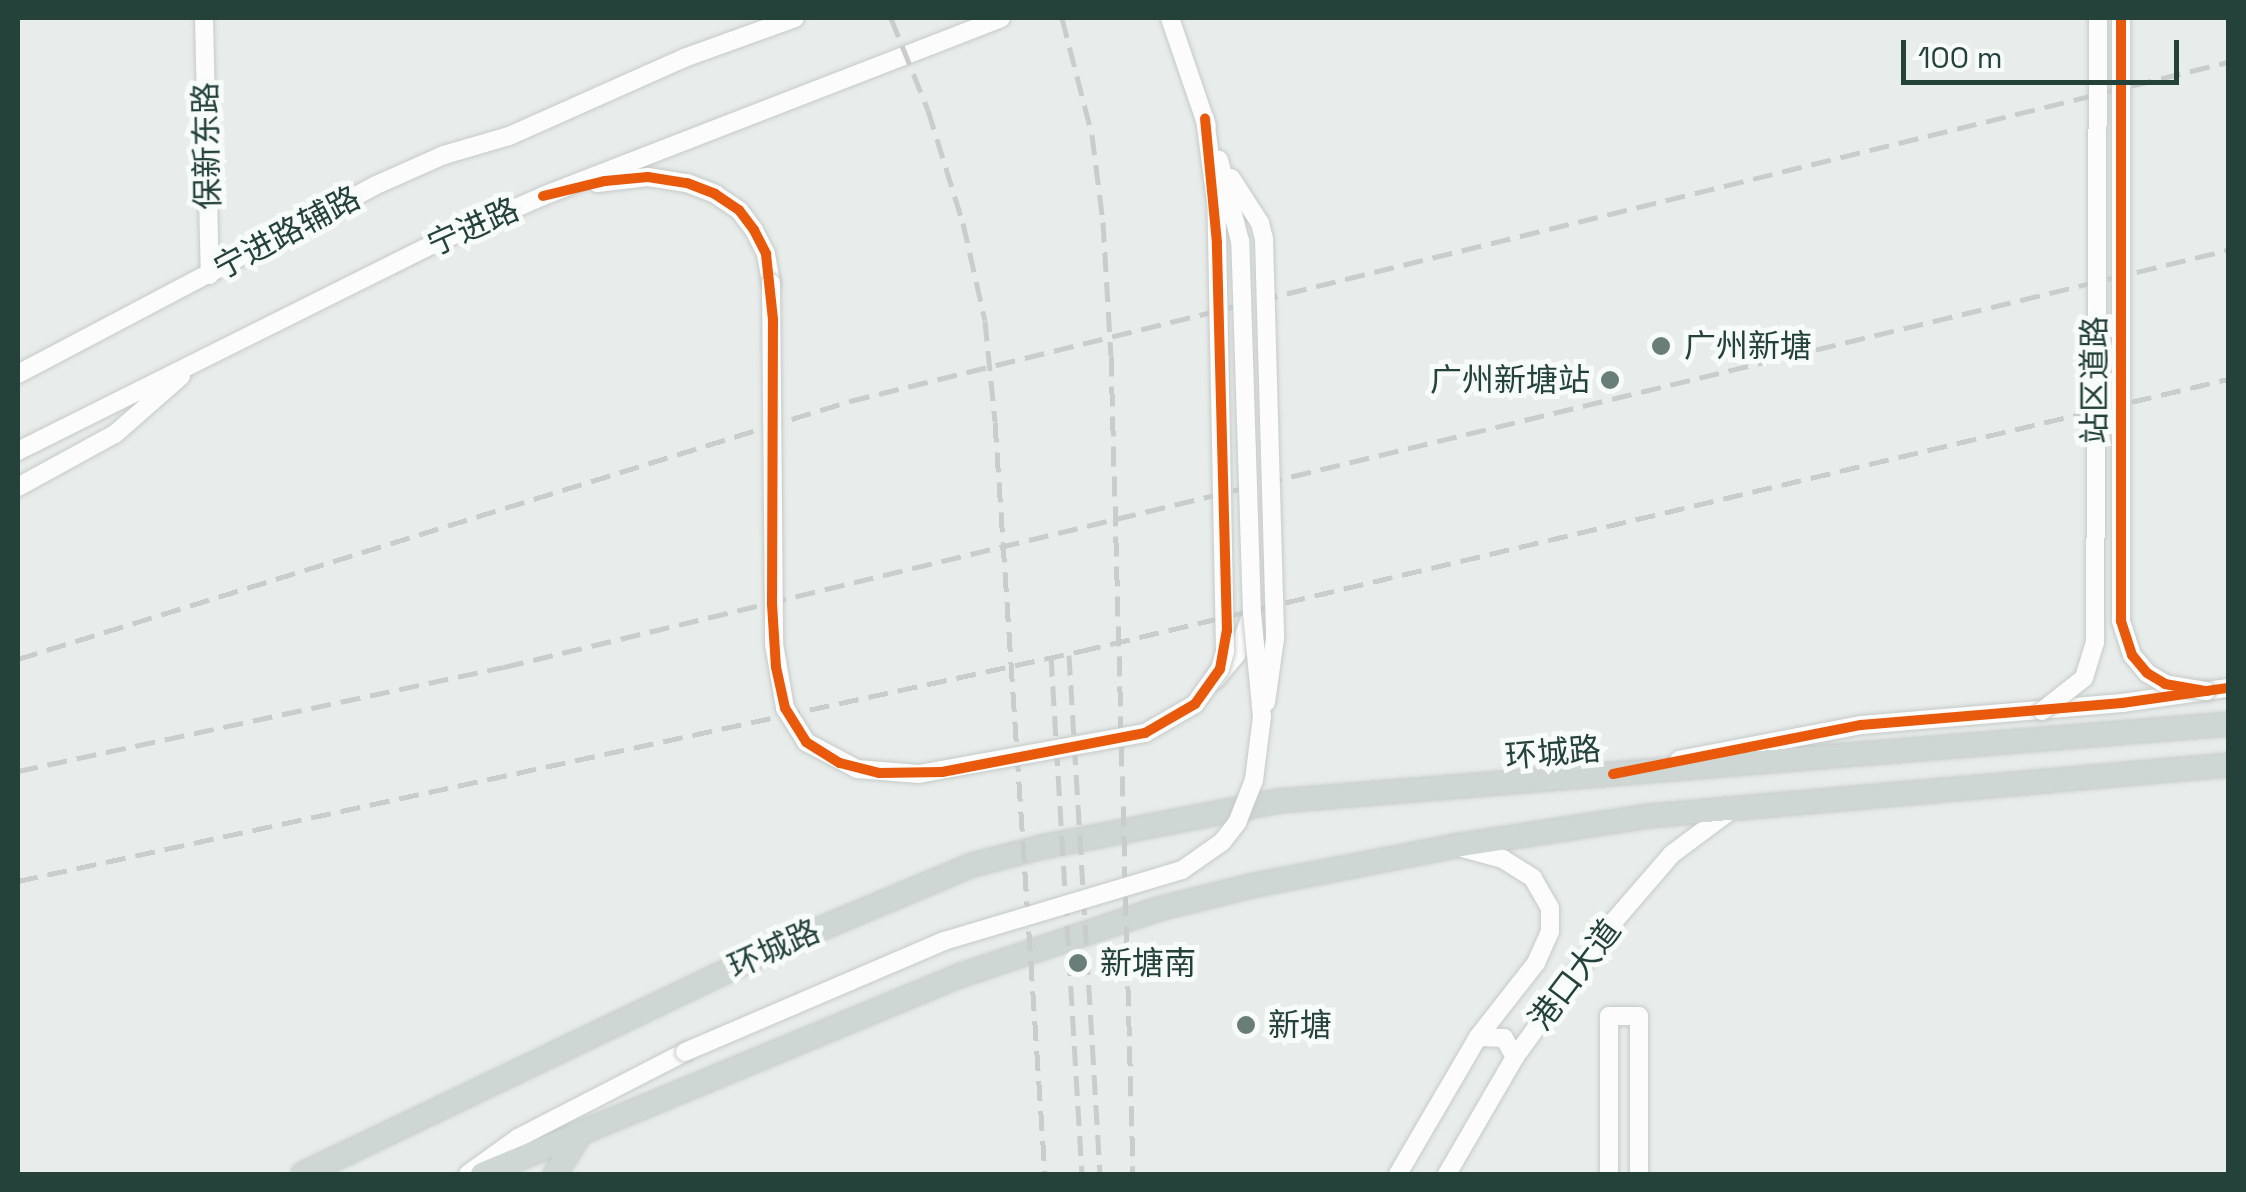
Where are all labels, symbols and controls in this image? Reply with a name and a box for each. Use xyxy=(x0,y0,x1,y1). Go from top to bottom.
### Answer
scale bar xyxy=(1906,20,2184,82)
text: 100 m xyxy=(1918,38,2003,77)
street label: 保新东路 xyxy=(187,82,227,210)
street label: 宁进路辅路 xyxy=(207,178,367,288)
street label: 宁进路 xyxy=(421,190,525,264)
street label: 站区道路 xyxy=(2076,316,2114,444)
place label: 广州新塘 xyxy=(1684,327,1812,365)
marker: 广州新塘 xyxy=(1648,333,1674,359)
place label: 广州新塘站 xyxy=(1430,361,1590,399)
marker: 广州新塘站 xyxy=(1599,369,1621,391)
street label: 环城路 xyxy=(1504,730,1602,776)
street label: 环城路 xyxy=(722,912,826,986)
street label: 港口大道 xyxy=(1521,912,1629,1038)
place label: 新塘南 xyxy=(1100,944,1196,982)
marker: 新塘南 xyxy=(1065,950,1091,976)
place label: 新塘 xyxy=(1268,1006,1332,1044)
marker: 新塘 xyxy=(1233,1012,1259,1038)

